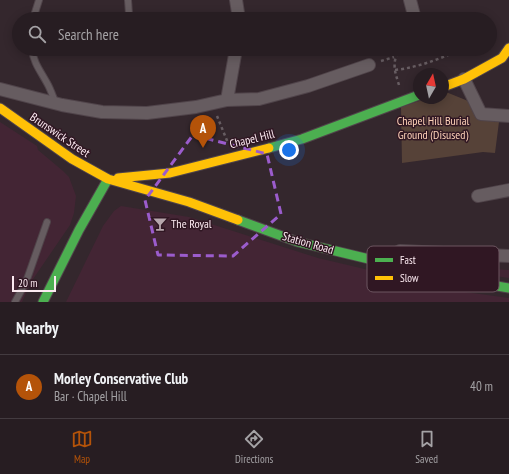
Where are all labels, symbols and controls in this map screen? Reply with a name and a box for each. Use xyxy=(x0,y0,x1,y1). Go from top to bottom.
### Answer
search box xyxy=(12,12,497,56)
icon: search xyxy=(26,23,48,45)
text: Search here xyxy=(58,25,119,44)
north arrow xyxy=(413,68,449,104)
street label: Brunswick Street xyxy=(27,109,94,161)
park label: Chapel Hill Burial Ground (Disused) xyxy=(397,113,470,142)
pin: A xyxy=(190,115,216,148)
street label: Chapel Hill xyxy=(228,126,276,151)
your location xyxy=(279,140,299,160)
bar icon: The Royal xyxy=(152,216,168,232)
place label: The Royal xyxy=(171,216,212,231)
street label: Station Road xyxy=(281,228,335,257)
legend xyxy=(367,246,499,292)
text: Fast xyxy=(400,253,416,267)
text: Slow xyxy=(400,271,419,285)
scale bar xyxy=(12,274,56,293)
text: 20 m xyxy=(18,276,37,290)
text: Nearby xyxy=(16,317,59,339)
text: Morley Conservative Club xyxy=(54,369,188,388)
text: A xyxy=(26,378,32,395)
text: 40 m xyxy=(470,378,493,395)
text: Bar · Chapel Hill xyxy=(54,388,127,405)
tab: Map xyxy=(71,428,93,466)
tab: Directions xyxy=(235,428,273,466)
tab: Saved xyxy=(415,428,438,466)

